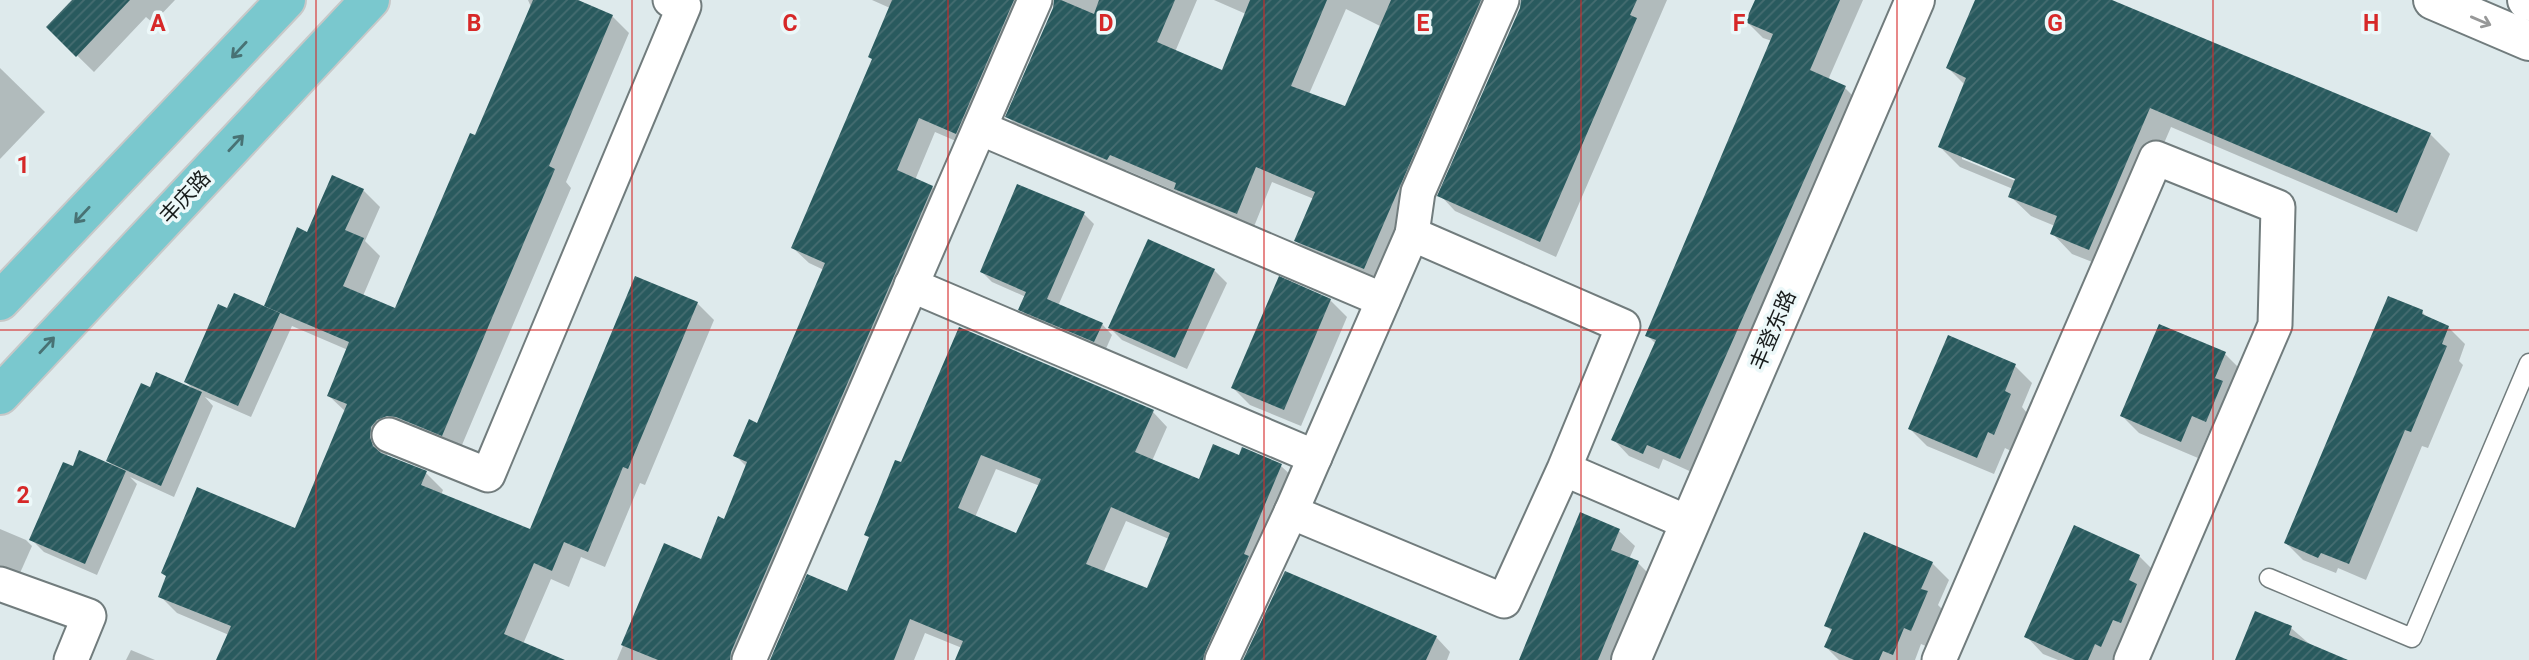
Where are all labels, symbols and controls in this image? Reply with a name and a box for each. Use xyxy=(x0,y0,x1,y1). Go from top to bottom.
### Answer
text: A xyxy=(150,10,166,37)
text: B xyxy=(467,10,481,37)
text: C xyxy=(782,10,798,37)
text: D xyxy=(1099,10,1113,37)
text: E xyxy=(1417,10,1430,37)
text: F xyxy=(1733,10,1746,37)
text: G xyxy=(2047,10,2063,37)
text: H xyxy=(2363,10,2379,37)
one-way arrow xyxy=(2470,15,2491,28)
one-way arrow xyxy=(230,41,247,58)
one-way arrow xyxy=(227,135,244,152)
text: 1 xyxy=(16,152,30,179)
street label: 丰庆路 xyxy=(155,166,215,228)
one-way arrow xyxy=(74,205,91,223)
street label: 丰登东路 xyxy=(1746,287,1800,373)
one-way arrow xyxy=(38,337,55,354)
text: 2 xyxy=(16,482,30,509)

